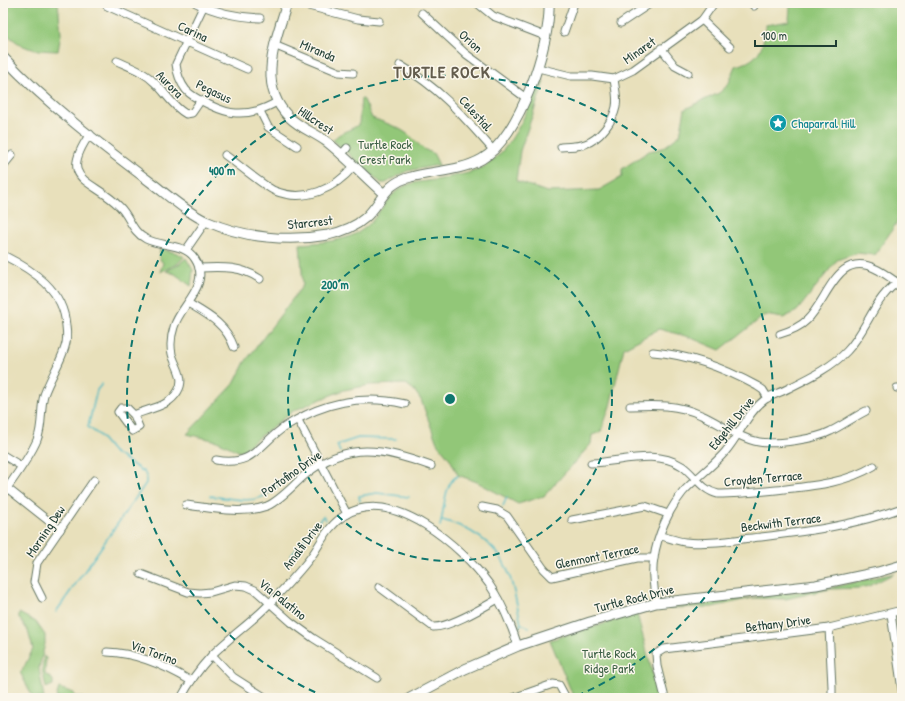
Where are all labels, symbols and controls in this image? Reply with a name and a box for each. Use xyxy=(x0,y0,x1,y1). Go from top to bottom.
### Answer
street label: Carina xyxy=(175,16,211,46)
scale bar xyxy=(755,22,836,48)
street label: Orion xyxy=(455,26,487,57)
text: 100 m xyxy=(761,27,787,44)
street label: Minaret xyxy=(619,32,659,68)
street label: Miranda xyxy=(298,35,338,65)
district label: TURTLE ROCK xyxy=(392,60,491,83)
street label: Aurora xyxy=(152,66,188,102)
street label: Pegasus xyxy=(193,75,235,107)
street label: Celestial xyxy=(455,91,497,135)
street label: Hillcrest xyxy=(295,102,338,139)
place icon: Chaparral Hill xyxy=(768,113,788,133)
place label: Chaparral Hill xyxy=(791,114,856,132)
park label: Turtle Rock Crest Park xyxy=(358,135,413,168)
text: 400 m xyxy=(209,162,235,179)
street label: Starcrest xyxy=(287,211,334,233)
text: 200 m xyxy=(321,276,349,293)
centre of rings xyxy=(443,392,457,406)
street label: Edgehill Drive xyxy=(704,393,758,453)
street label: Portofino Drive xyxy=(257,446,325,500)
street label: Croyden Terrace xyxy=(723,466,803,490)
street label: Morning Dew xyxy=(21,502,69,560)
street label: Beckwith Terrace xyxy=(740,508,822,536)
street label: Amalfi Drive xyxy=(278,517,326,573)
street label: Glenmont Terrace xyxy=(554,539,640,573)
street label: Via Palatino xyxy=(255,574,311,624)
street label: Turtle Rock Drive xyxy=(592,579,676,617)
street label: Bethany Drive xyxy=(744,610,812,636)
street label: Via Torino xyxy=(128,635,180,669)
park label: Turtle Rock Ridge Park xyxy=(582,644,637,677)

